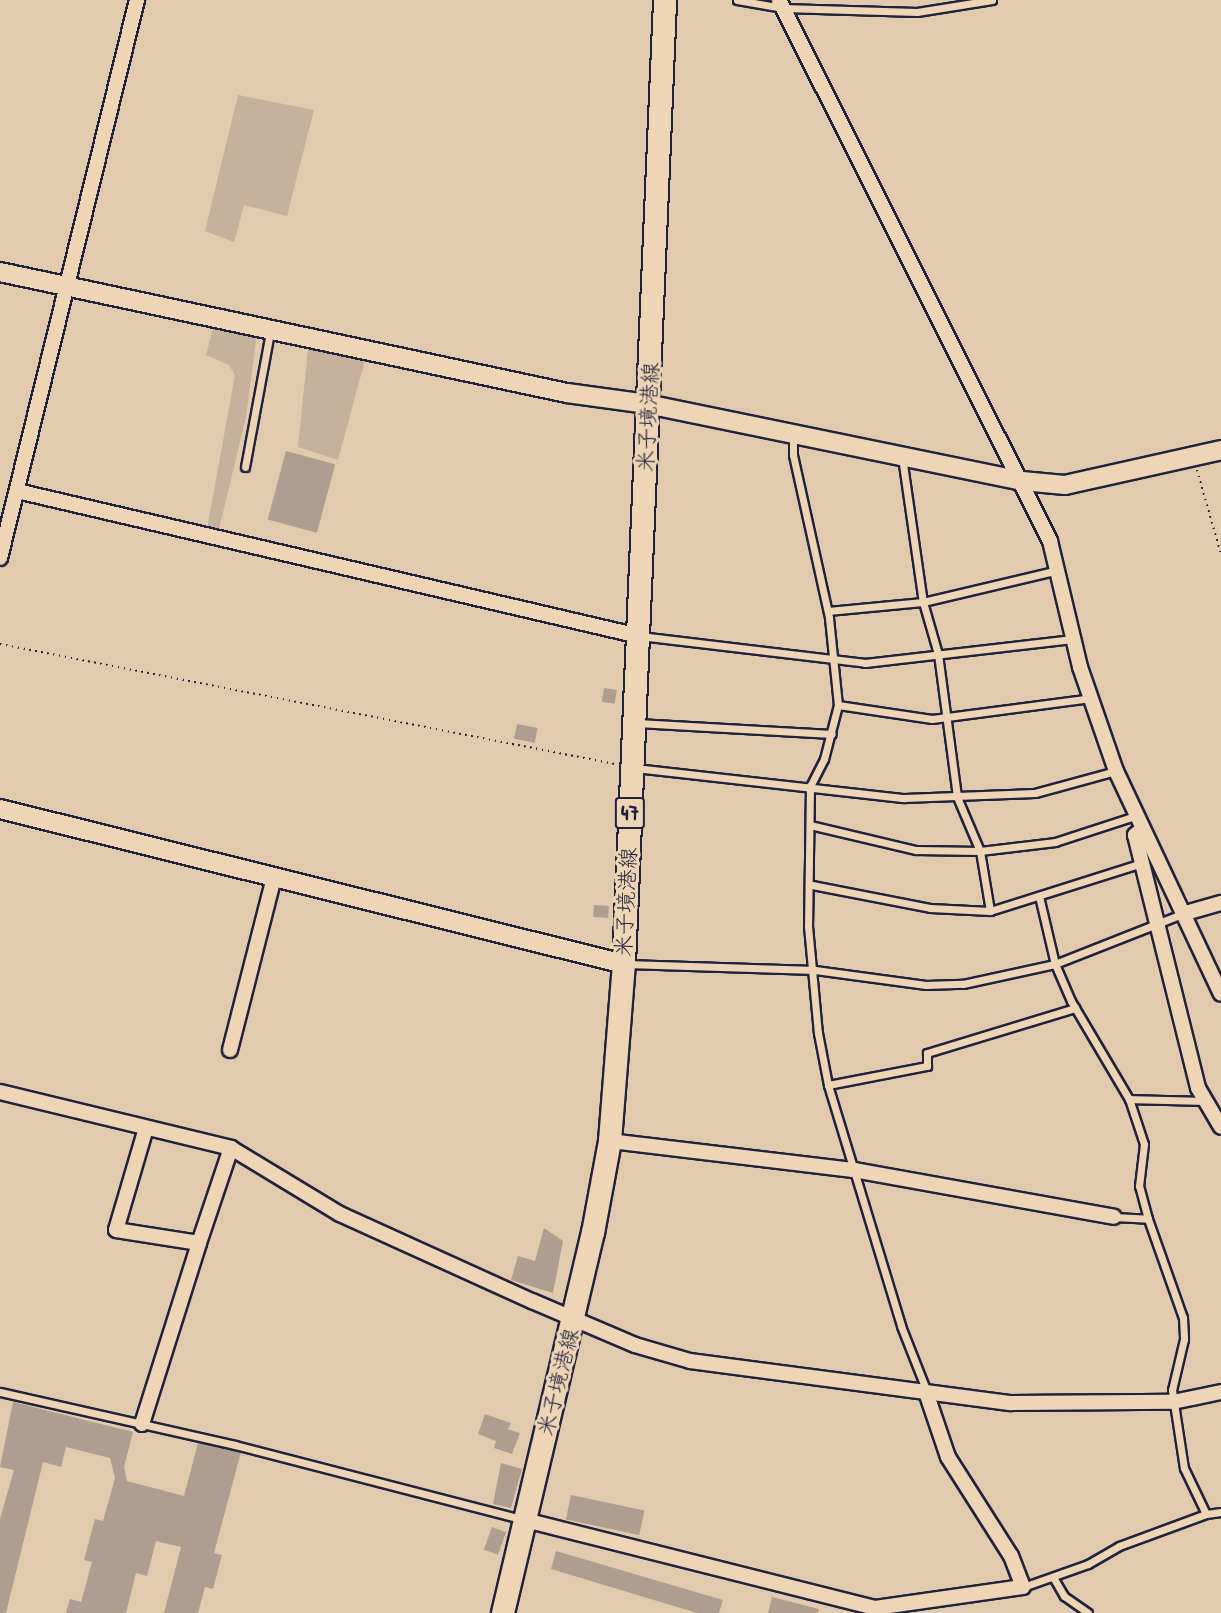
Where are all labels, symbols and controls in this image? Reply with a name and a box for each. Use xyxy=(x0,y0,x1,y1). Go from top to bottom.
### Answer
street label: 米子境港線 xyxy=(632,361,664,473)
road number: 47 xyxy=(614,795,646,831)
street label: 米子境港線 xyxy=(610,846,642,958)
street label: 米子境港線 xyxy=(532,1325,584,1439)

